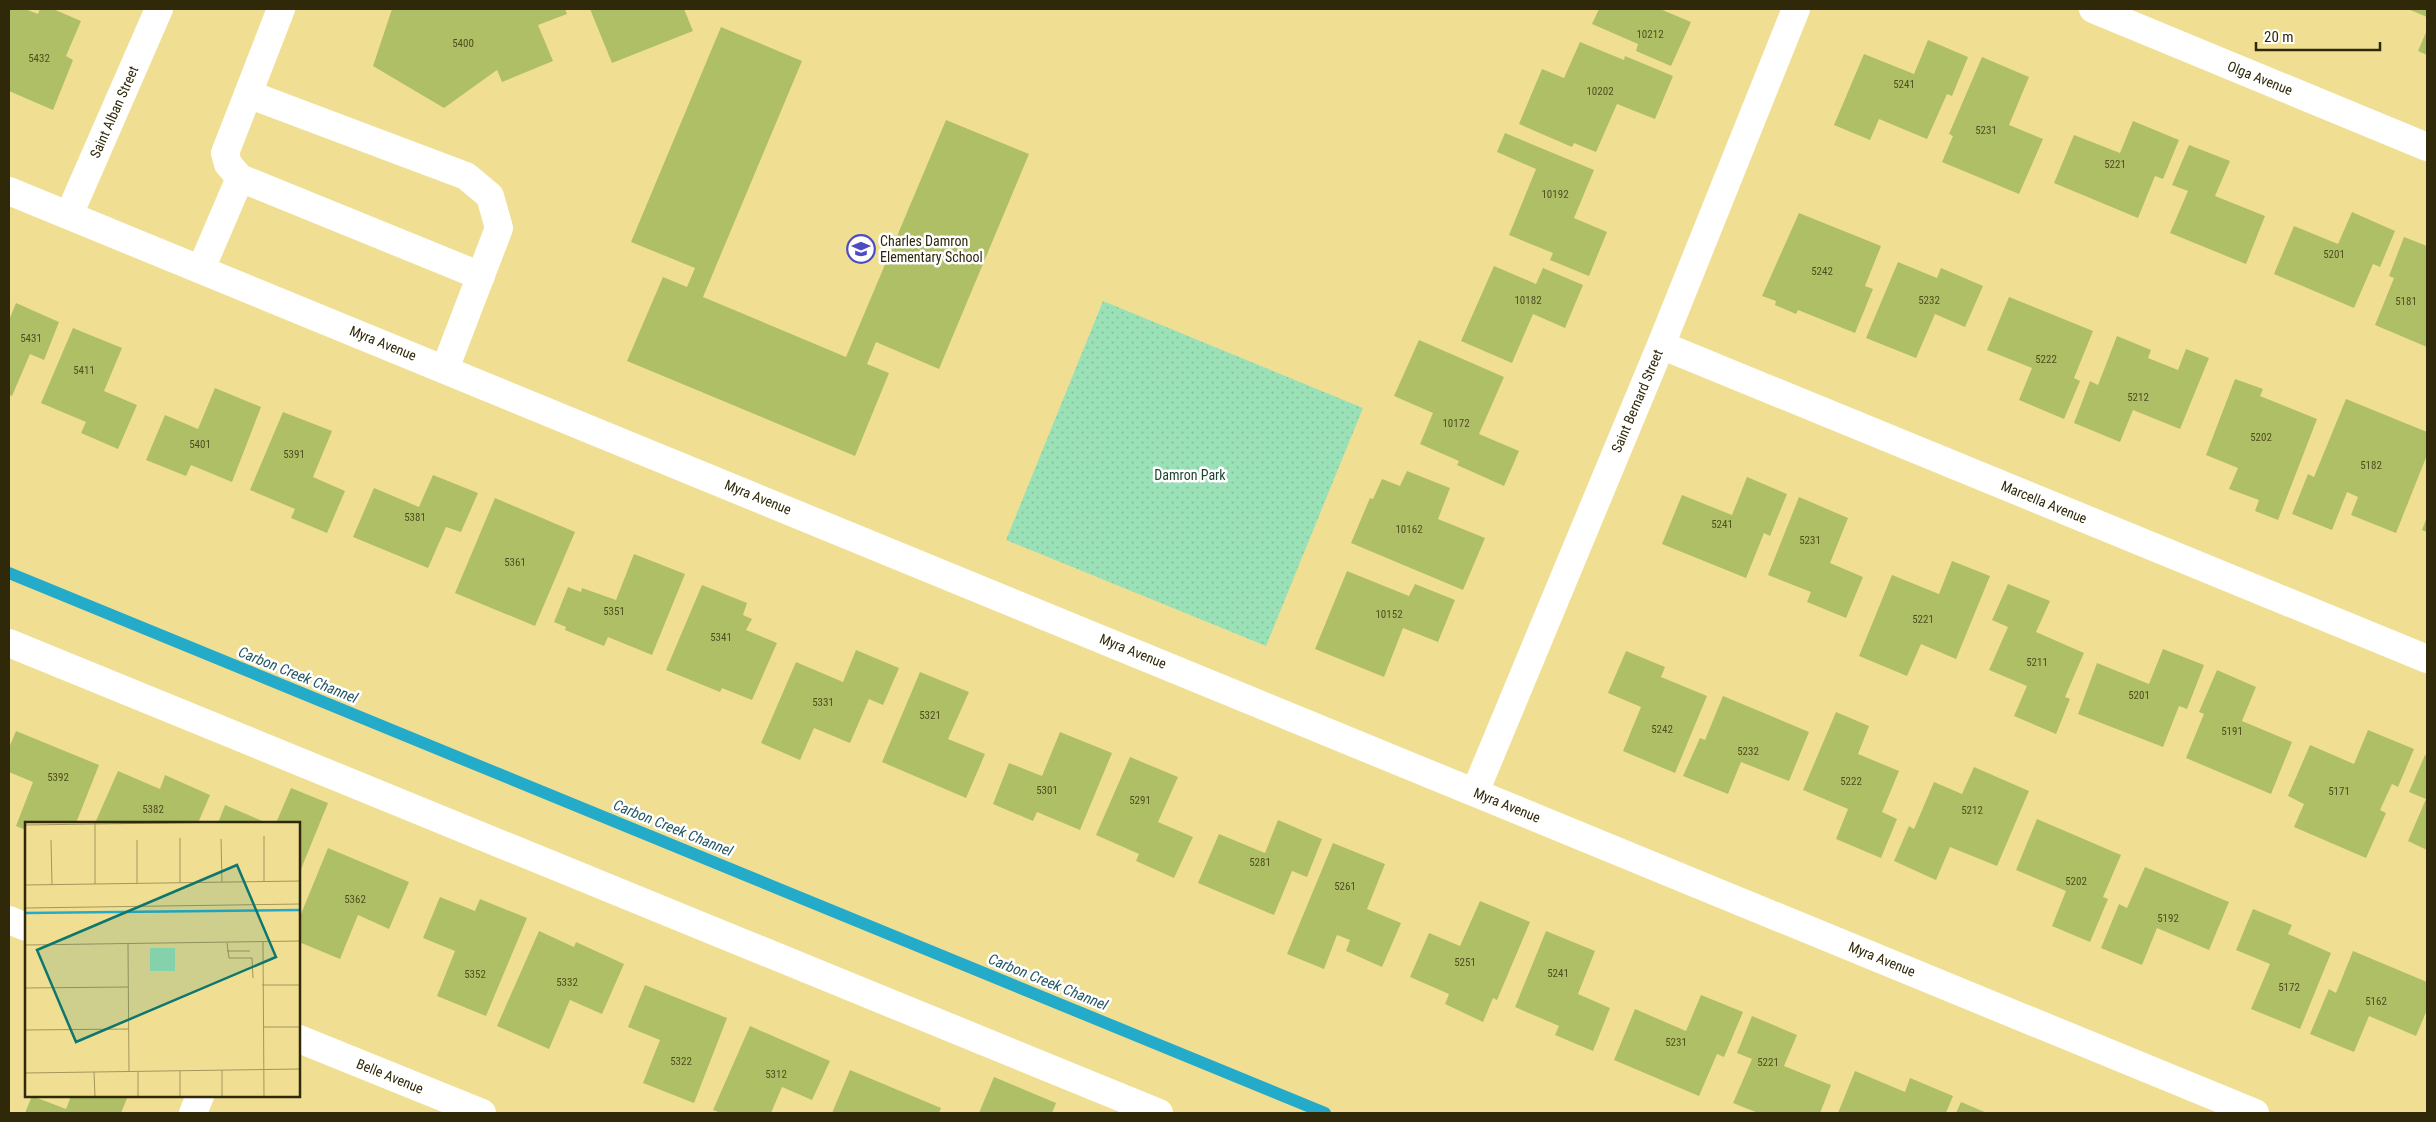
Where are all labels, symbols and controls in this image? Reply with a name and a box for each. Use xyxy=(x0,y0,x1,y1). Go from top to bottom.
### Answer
scale bar xyxy=(2256,20,2380,52)
house number: 10212 xyxy=(1636,28,1664,41)
text: 20 m xyxy=(2264,28,2294,46)
house number: 5400 xyxy=(452,37,474,50)
house number: 5432 xyxy=(28,52,50,65)
street label: Olga Avenue xyxy=(2225,58,2295,98)
street label: Saint Alban Street xyxy=(87,64,141,160)
house number: 5241 xyxy=(1893,78,1915,91)
house number: 10202 xyxy=(1586,85,1614,98)
house number: 5231 xyxy=(1975,124,1997,137)
house number: 5221 xyxy=(2104,158,2126,171)
house number: 10192 xyxy=(1541,188,1569,201)
place label: Charles Damron Elementary School xyxy=(880,233,983,265)
school or university icon: Charles Damron Elementary School xyxy=(846,234,876,264)
house number: 5201 xyxy=(2323,248,2345,261)
house number: 5242 xyxy=(1811,265,1833,278)
house number: 10182 xyxy=(1514,294,1542,307)
house number: 5232 xyxy=(1918,294,1940,307)
house number: 5181 xyxy=(2395,295,2417,308)
street label: Myra Avenue xyxy=(347,322,419,364)
house number: 5431 xyxy=(20,332,42,345)
street label: Saint Bernard Street xyxy=(1608,347,1666,455)
house number: 5222 xyxy=(2035,353,2057,366)
house number: 5411 xyxy=(73,364,95,377)
house number: 5212 xyxy=(2127,391,2149,404)
house number: 10172 xyxy=(1442,417,1470,430)
house number: 5202 xyxy=(2250,431,2272,444)
house number: 5401 xyxy=(189,438,211,451)
house number: 5391 xyxy=(283,448,305,461)
house number: 5182 xyxy=(2360,459,2382,472)
park label: Damron Park xyxy=(1154,467,1226,483)
street label: Myra Avenue xyxy=(722,476,794,518)
street label: Marcella Avenue xyxy=(1999,478,2090,527)
house number: 5381 xyxy=(404,511,426,524)
house number: 5241 xyxy=(1711,518,1733,531)
house number: 10162 xyxy=(1395,523,1423,536)
house number: 5231 xyxy=(1799,534,1821,547)
house number: 5361 xyxy=(504,556,526,569)
house number: 5351 xyxy=(603,605,625,618)
house number: 10152 xyxy=(1375,608,1403,621)
house number: 5221 xyxy=(1912,613,1934,626)
street label: Myra Avenue xyxy=(1097,630,1169,672)
house number: 5341 xyxy=(710,631,732,644)
water label: Carbon Creek Channel xyxy=(236,643,361,707)
house number: 5211 xyxy=(2026,656,2048,669)
house number: 5201 xyxy=(2128,689,2150,702)
house number: 5331 xyxy=(812,696,834,709)
house number: 5321 xyxy=(919,709,941,722)
house number: 5242 xyxy=(1651,723,1673,736)
house number: 5191 xyxy=(2221,725,2243,738)
house number: 5232 xyxy=(1737,745,1759,758)
house number: 5392 xyxy=(47,771,69,784)
house number: 5222 xyxy=(1840,775,1862,788)
house number: 5301 xyxy=(1036,784,1058,797)
street label: Myra Avenue xyxy=(1471,784,1543,826)
house number: 5171 xyxy=(2328,785,2350,798)
house number: 5291 xyxy=(1129,794,1151,807)
water label: Carbon Creek Channel xyxy=(611,796,736,860)
house number: 5382 xyxy=(142,803,164,816)
house number: 5212 xyxy=(1961,804,1983,817)
inset map xyxy=(25,822,300,1097)
house number: 5281 xyxy=(1249,856,1271,869)
house number: 5202 xyxy=(2065,875,2087,888)
house number: 5261 xyxy=(1334,880,1356,893)
house number: 5362 xyxy=(344,893,366,906)
house number: 5192 xyxy=(2157,912,2179,925)
street label: Myra Avenue xyxy=(1846,938,1918,980)
water label: Carbon Creek Channel xyxy=(986,950,1111,1014)
house number: 5251 xyxy=(1454,956,1476,969)
house number: 5241 xyxy=(1547,967,1569,980)
house number: 5352 xyxy=(464,968,486,981)
house number: 5332 xyxy=(556,976,578,989)
house number: 5172 xyxy=(2278,981,2300,994)
house number: 5162 xyxy=(2365,995,2387,1008)
house number: 5231 xyxy=(1665,1036,1687,1049)
street label: Belle Avenue xyxy=(354,1055,426,1097)
house number: 5322 xyxy=(670,1055,692,1068)
house number: 5221 xyxy=(1757,1056,1779,1069)
house number: 5312 xyxy=(765,1068,787,1081)

